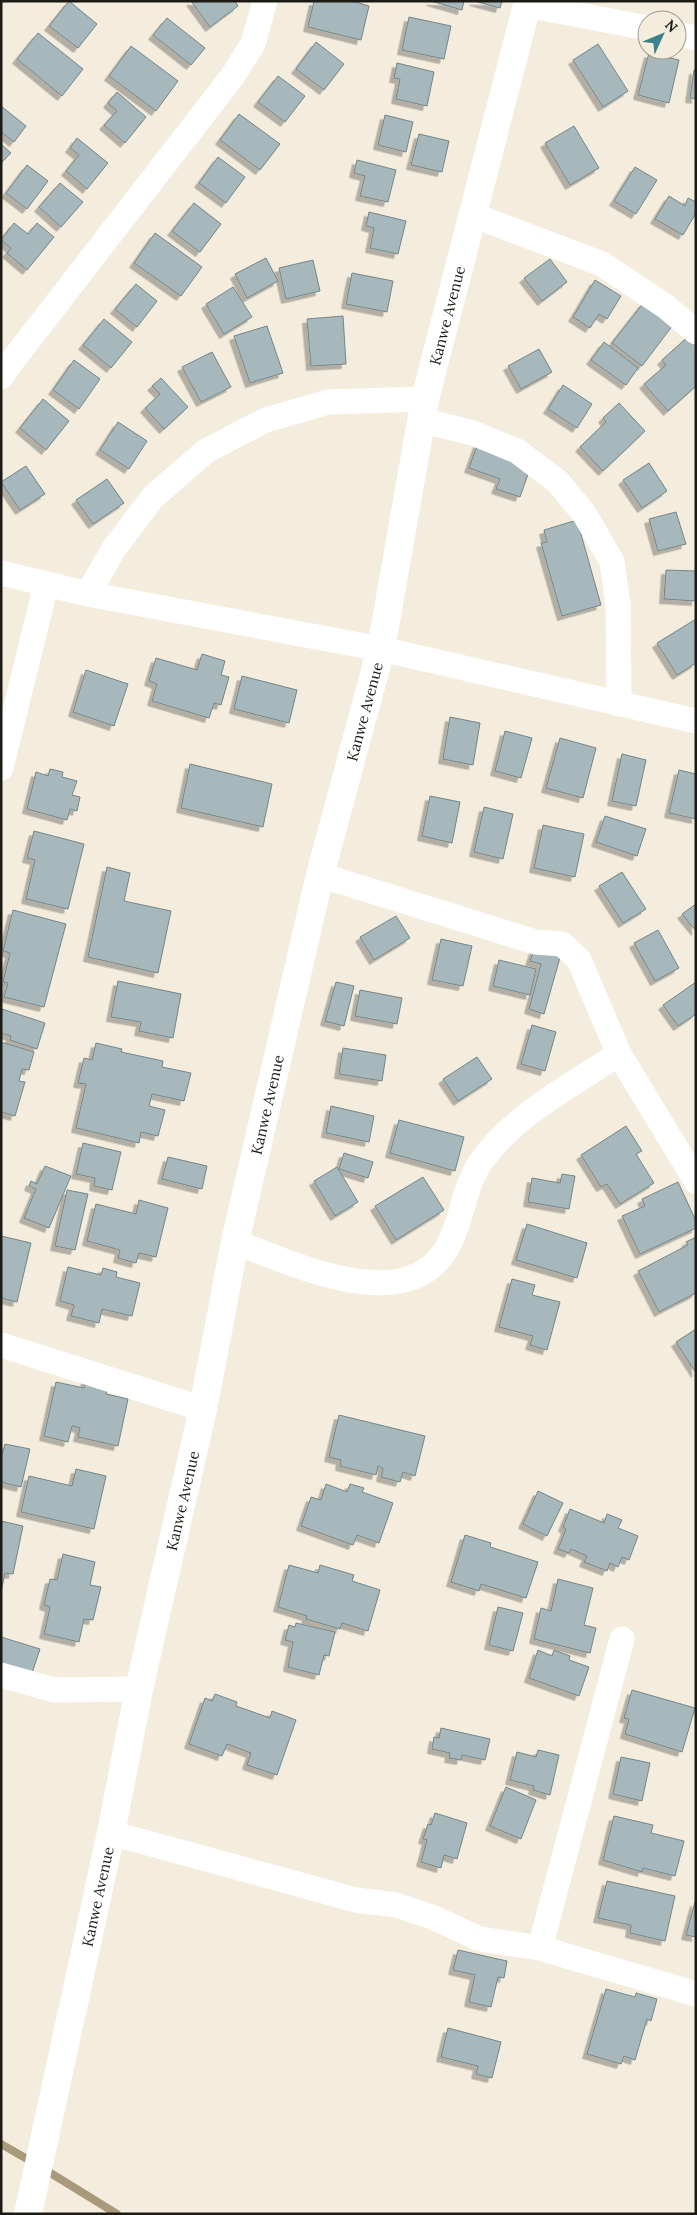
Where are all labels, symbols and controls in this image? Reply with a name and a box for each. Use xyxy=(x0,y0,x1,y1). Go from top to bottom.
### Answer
north arrow xyxy=(637,10,687,60)
text: N xyxy=(661,16,682,36)
street label: Kanwe Avenue xyxy=(425,264,469,367)
street label: Kanwe Avenue xyxy=(342,660,387,763)
street label: Kanwe Avenue xyxy=(246,1053,288,1156)
street label: Kanwe Avenue xyxy=(161,1449,203,1552)
street label: Kanwe Avenue xyxy=(77,1845,117,1948)

